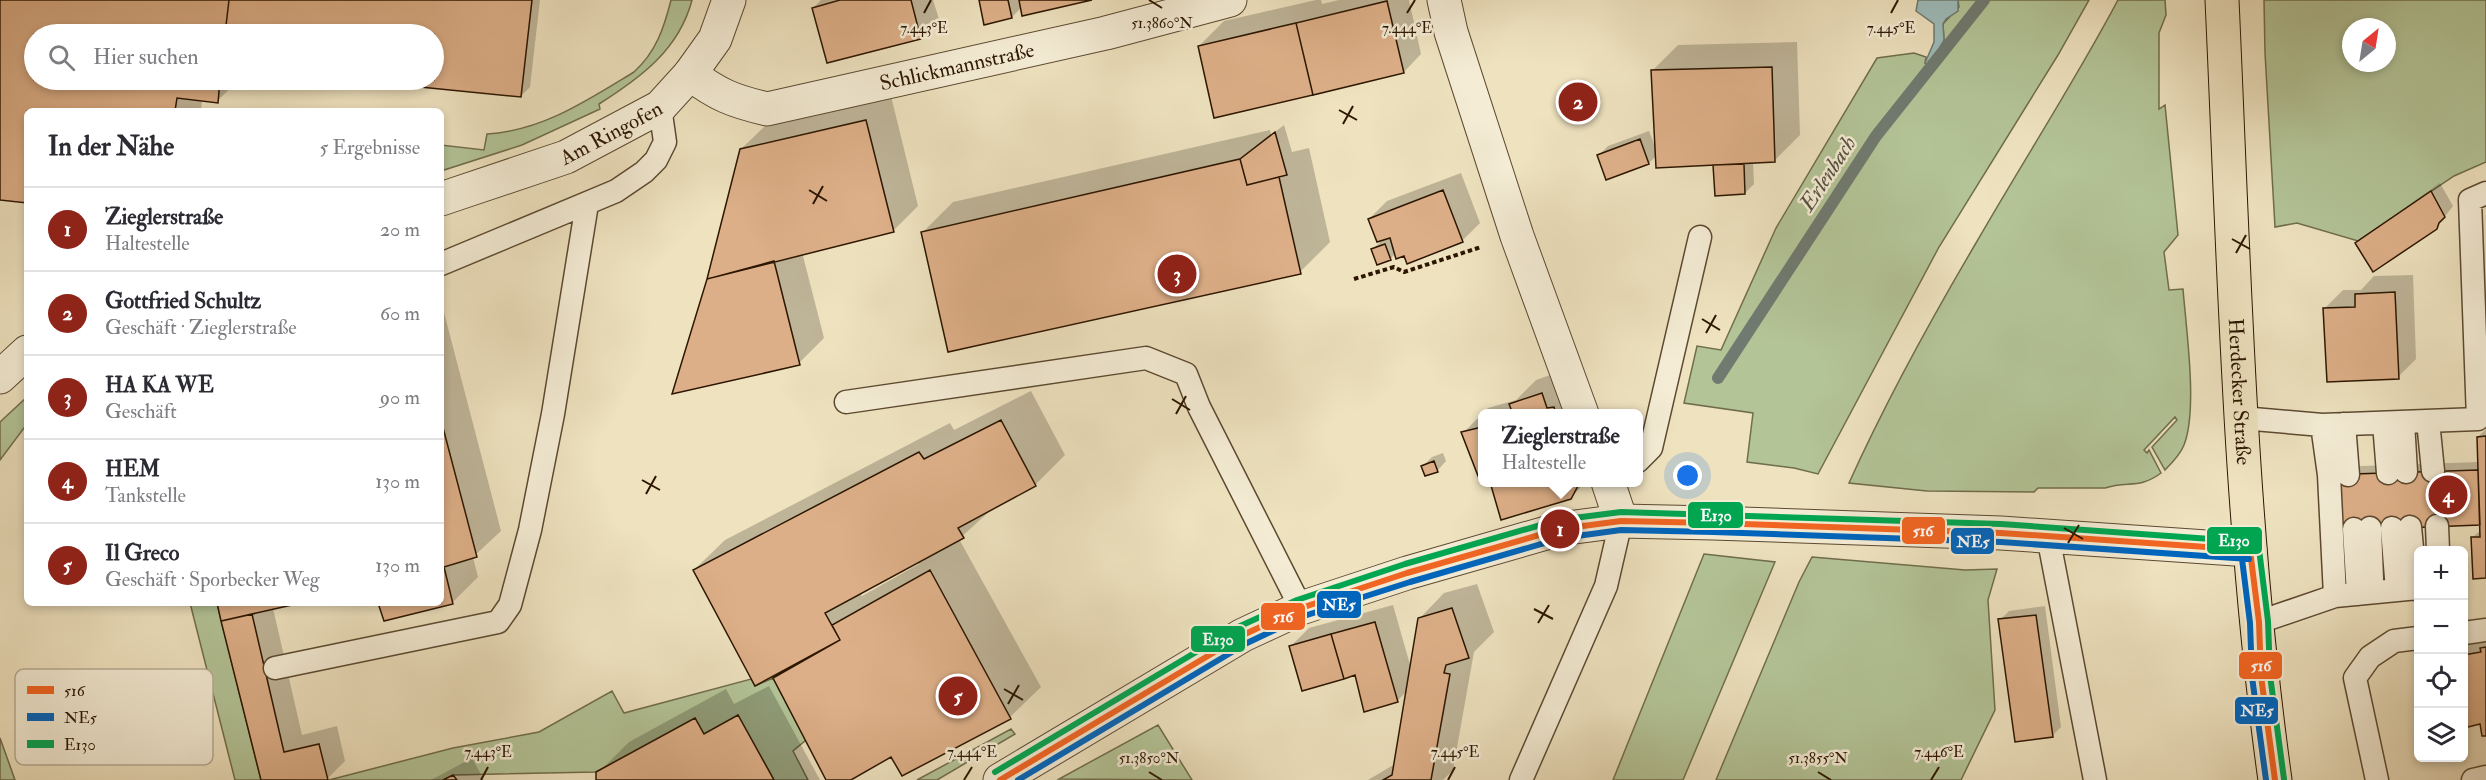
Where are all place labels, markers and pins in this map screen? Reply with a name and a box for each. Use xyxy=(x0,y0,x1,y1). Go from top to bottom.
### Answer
pin: 2 xyxy=(1558,80,1598,124)
pin: 3 xyxy=(1158,252,1196,296)
pin: 4 xyxy=(2428,472,2468,518)
pin: 1 xyxy=(1540,506,1580,552)
pin: 5 xyxy=(938,674,978,718)

